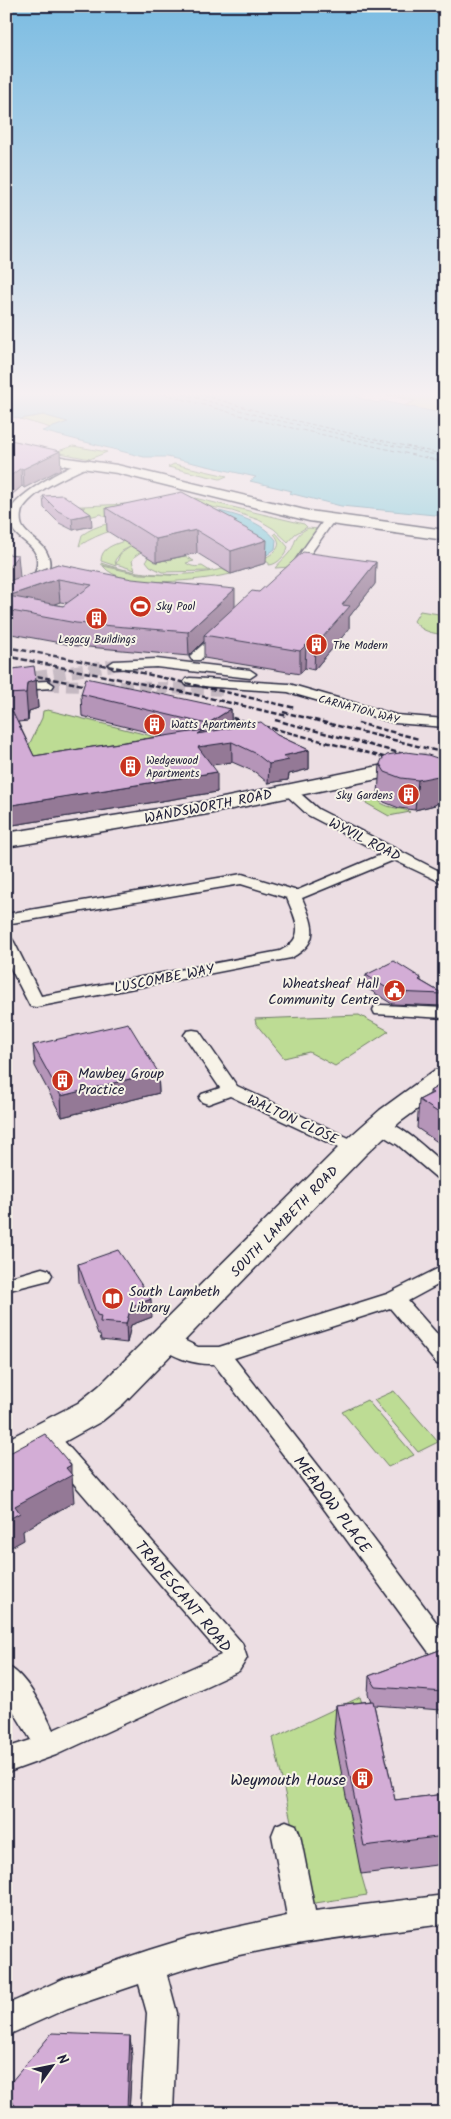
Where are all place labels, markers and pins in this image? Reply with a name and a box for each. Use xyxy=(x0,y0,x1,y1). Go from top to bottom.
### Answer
sports icon: Sky Pool xyxy=(128,594,152,618)
place label: Sky Pool xyxy=(156,598,196,616)
building icon: Legacy Buildings xyxy=(85,606,109,630)
place label: Legacy Buildings xyxy=(58,631,136,649)
building icon: The Modern xyxy=(305,633,329,657)
place label: The Modern xyxy=(333,637,388,655)
building icon: Watts Apartments xyxy=(143,712,167,736)
place label: Watts Apartments xyxy=(171,716,256,734)
place label: Wedgewood Apartments xyxy=(146,752,200,783)
building icon: Wedgewood Apartments xyxy=(118,754,142,778)
building icon: Sky Gardens xyxy=(397,783,421,807)
place label: Sky Gardens xyxy=(336,787,393,805)
place label: Wheatsheaf Hall Community Centre xyxy=(268,973,380,1011)
public building icon: Wheatsheaf Hall Community Centre xyxy=(383,979,407,1003)
place label: Mawbey Group Practice xyxy=(78,1063,164,1101)
building icon: Mawbey Group Practice xyxy=(50,1069,74,1093)
place label: South Lambeth Library xyxy=(129,1281,220,1319)
library icon: South Lambeth Library xyxy=(101,1287,125,1311)
building icon: Weymouth House xyxy=(350,1767,374,1791)
place label: Weymouth House xyxy=(230,1768,346,1793)

